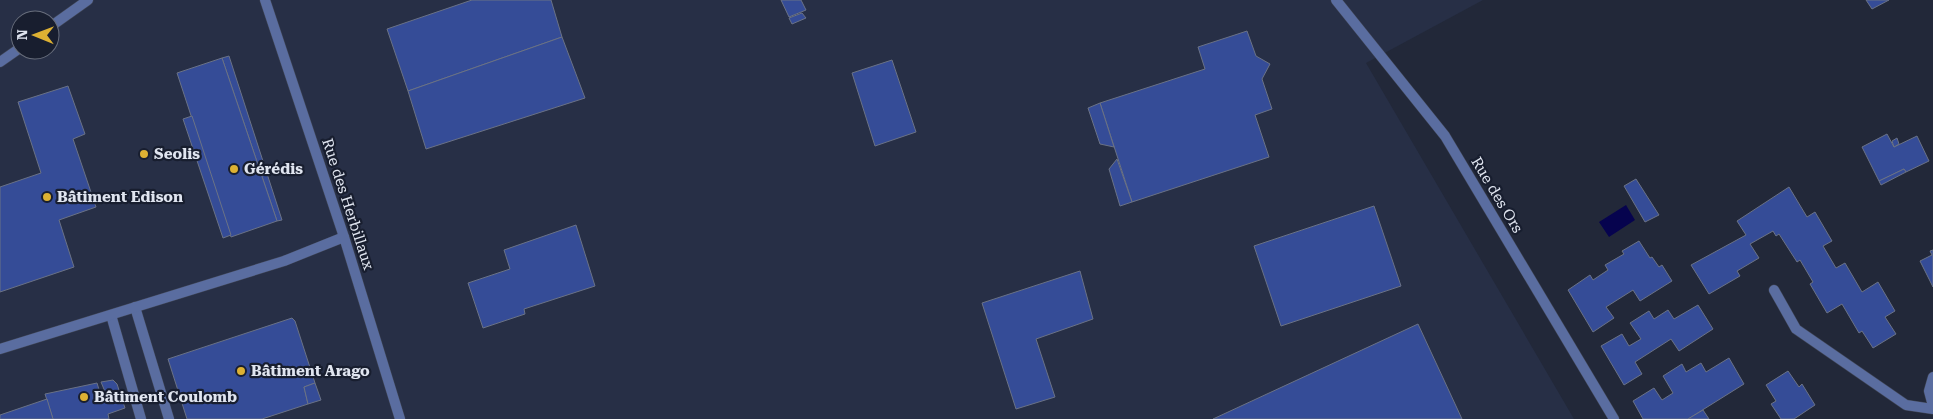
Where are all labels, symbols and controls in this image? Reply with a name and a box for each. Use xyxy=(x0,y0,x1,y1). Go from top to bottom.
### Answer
north arrow xyxy=(10,10,60,60)
text: N xyxy=(14,29,30,40)
street label: Rue des Herbillaux xyxy=(318,136,378,272)
place label: Seolis xyxy=(154,145,200,163)
marker: Seolis xyxy=(138,148,150,160)
street label: Rue des Ors xyxy=(1467,154,1527,236)
place label: Gérédis xyxy=(244,160,303,178)
marker: Gérédis xyxy=(228,163,240,175)
place label: Bâtiment Edison xyxy=(57,188,183,206)
marker: Bâtiment Edison xyxy=(41,191,53,203)
place label: Bâtiment Arago xyxy=(251,362,370,380)
marker: Bâtiment Arago xyxy=(235,365,247,377)
place label: Bâtiment Coulomb xyxy=(94,388,237,406)
marker: Bâtiment Coulomb xyxy=(78,391,90,403)

